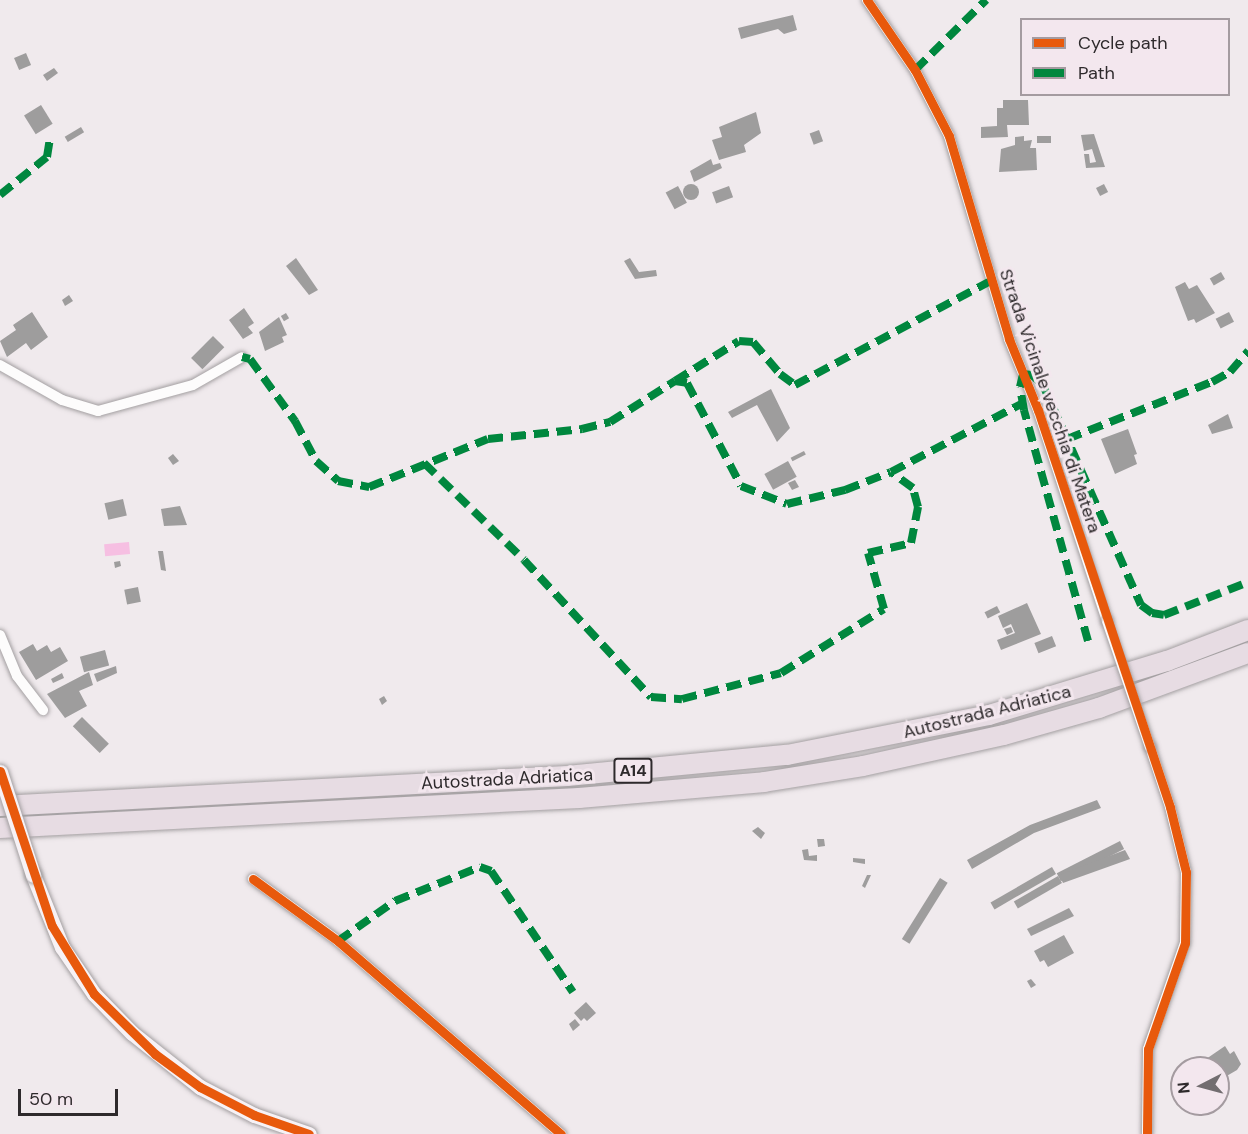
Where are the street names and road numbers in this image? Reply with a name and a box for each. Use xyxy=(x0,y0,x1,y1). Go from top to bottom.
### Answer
street label: Strada Vicinale vecchia di Matera xyxy=(995,266,1105,536)
street label: Autostrada Adriatica xyxy=(901,681,1073,743)
road number: A14 xyxy=(612,758,654,784)
street label: Autostrada Adriatica xyxy=(420,764,594,794)

